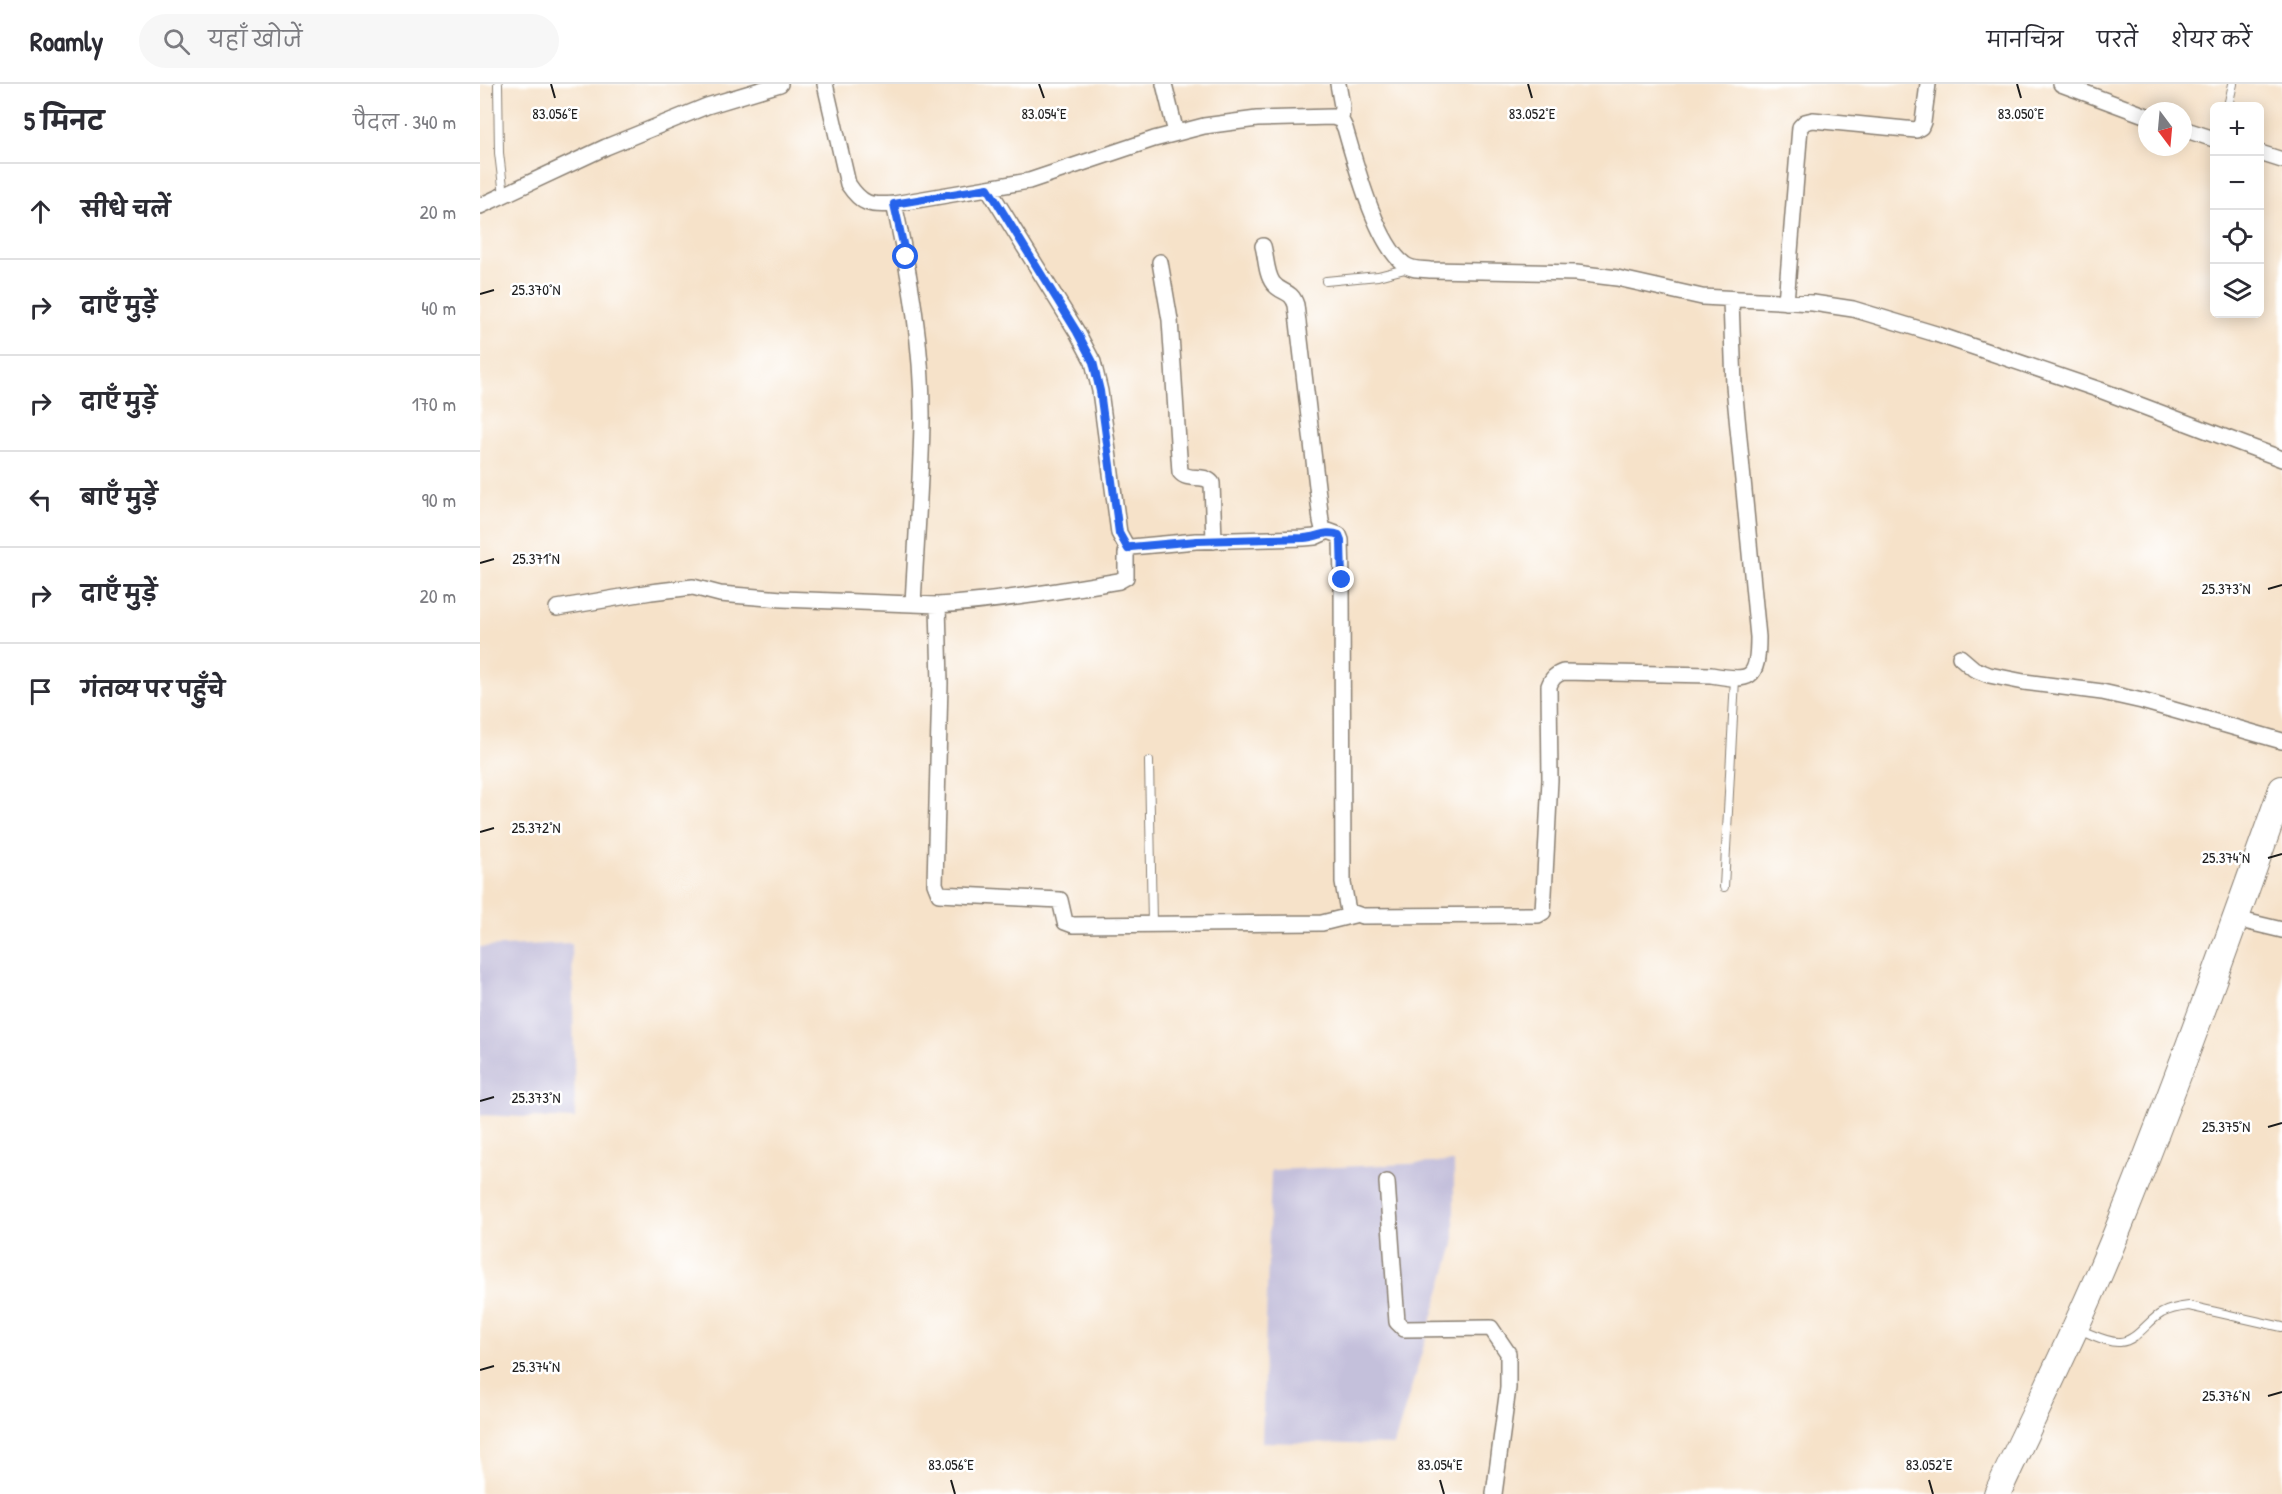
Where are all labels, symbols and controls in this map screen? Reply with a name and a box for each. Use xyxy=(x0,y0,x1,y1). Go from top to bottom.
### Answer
search box xyxy=(139,14,559,68)
text: Roamly xyxy=(30,22,103,60)
text: यहाँ खोजें xyxy=(208,24,302,54)
icon: search xyxy=(160,25,193,58)
text: मानचित्र xyxy=(1987,25,2064,54)
text: परतें xyxy=(2097,25,2138,54)
text: शेयर करें xyxy=(2171,25,2252,54)
north arrow xyxy=(2138,102,2192,156)
map controls xyxy=(2210,102,2264,318)
button: + xyxy=(2210,102,2264,156)
text: 5 मिनट xyxy=(24,103,104,138)
text: 83.056°E xyxy=(532,103,578,124)
text: 83.054°E xyxy=(1021,103,1067,124)
text: 83.052°E xyxy=(1509,103,1556,124)
text: 83.050°E xyxy=(1998,103,2045,124)
text: पैदल · 340 m xyxy=(353,108,456,135)
button: − xyxy=(2210,156,2264,210)
text: सीधे चलें xyxy=(81,194,171,224)
icon: ahead xyxy=(24,195,57,228)
text: 20 m xyxy=(419,198,456,225)
button: locate xyxy=(2210,210,2264,264)
route start xyxy=(892,243,918,269)
button: layers xyxy=(2210,264,2264,318)
text: 25.370°N xyxy=(512,279,560,300)
text: दाएँ मुड़ें xyxy=(81,290,157,320)
icon: right xyxy=(24,291,57,324)
text: 40 m xyxy=(421,294,456,321)
text: दाएँ मुड़ें xyxy=(81,386,157,416)
icon: right xyxy=(24,387,57,420)
text: 170 m xyxy=(412,390,456,417)
text: बाएँ मुड़ें xyxy=(81,482,158,512)
icon: left xyxy=(24,483,57,516)
text: 90 m xyxy=(422,486,456,513)
text: 25.371°N xyxy=(512,548,560,569)
route end xyxy=(1328,566,1354,592)
text: दाएँ मुड़ें xyxy=(81,578,157,608)
text: 25.373°N xyxy=(2202,578,2250,599)
icon: right xyxy=(24,579,57,612)
text: 20 m xyxy=(419,582,456,609)
text: गंतव्य पर पहुँचे xyxy=(81,674,225,704)
icon: arrive xyxy=(24,675,57,708)
text: 25.372°N xyxy=(511,817,561,838)
text: 25.374°N xyxy=(2202,847,2250,868)
text: 25.373°N xyxy=(512,1087,560,1108)
text: 25.375°N xyxy=(2202,1116,2250,1137)
text: 25.374°N xyxy=(512,1356,560,1377)
text: 25.376°N xyxy=(2202,1385,2250,1406)
text: 83.056°E xyxy=(928,1454,974,1475)
text: 83.054°E xyxy=(1417,1454,1463,1475)
text: 83.052°E xyxy=(1906,1454,1953,1475)

